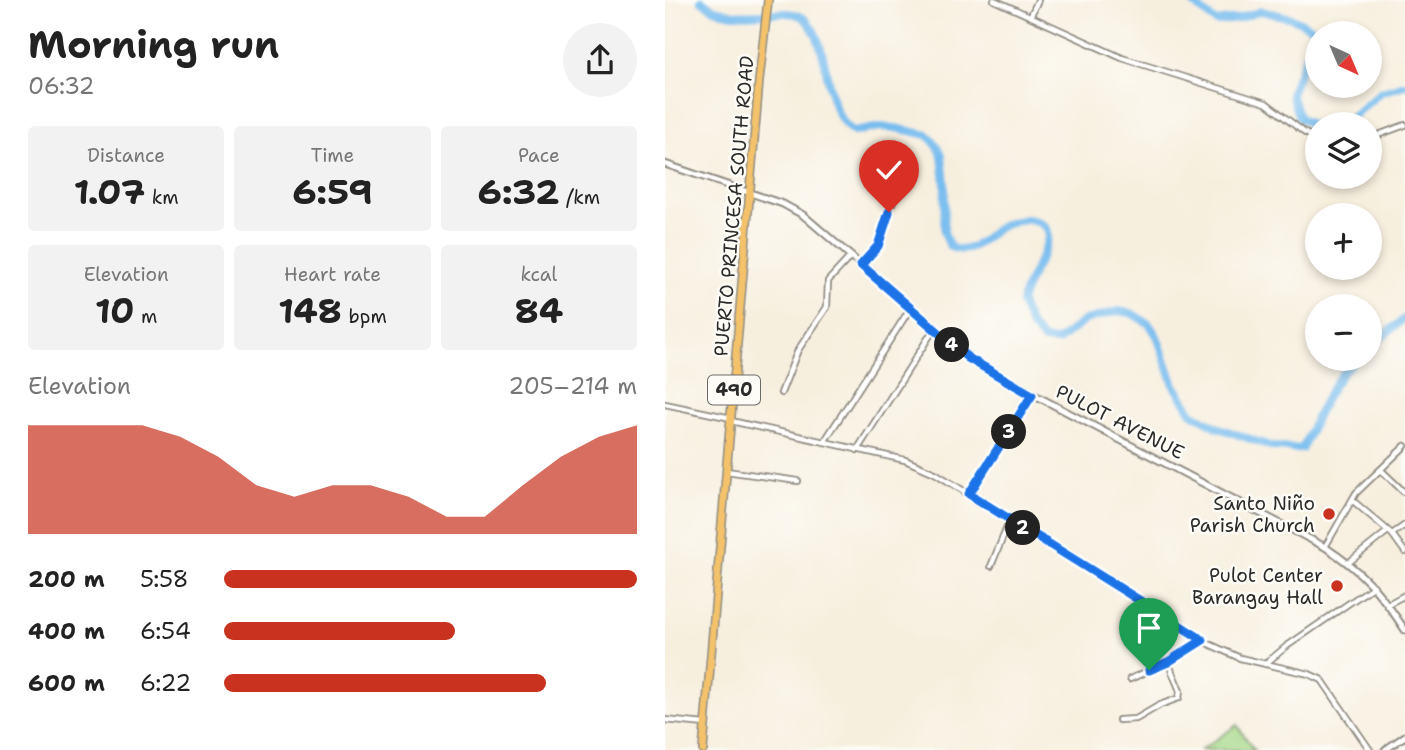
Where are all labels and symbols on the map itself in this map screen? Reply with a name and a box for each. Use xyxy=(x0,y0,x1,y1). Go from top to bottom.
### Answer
north arrow xyxy=(1305,21,1383,98)
street label: PUERTO PRINCESA SOUTH ROAD xyxy=(708,54,760,358)
pin xyxy=(859,140,919,212)
pin: 4 xyxy=(935,328,969,362)
road number: 490 xyxy=(708,376,760,404)
street label: PULOT AVENUE xyxy=(1052,379,1188,465)
pin: 3 xyxy=(991,414,1027,450)
place label: Santo Niño Parish Church xyxy=(1190,491,1315,538)
marker: Santo Niño Parish Church xyxy=(1321,506,1337,522)
pin: 2 xyxy=(1005,510,1041,546)
place label: Pulot Center Barangay Hall xyxy=(1192,563,1323,610)
marker: Pulot Center Barangay Hall xyxy=(1329,578,1345,594)
pin xyxy=(1119,598,1179,670)

